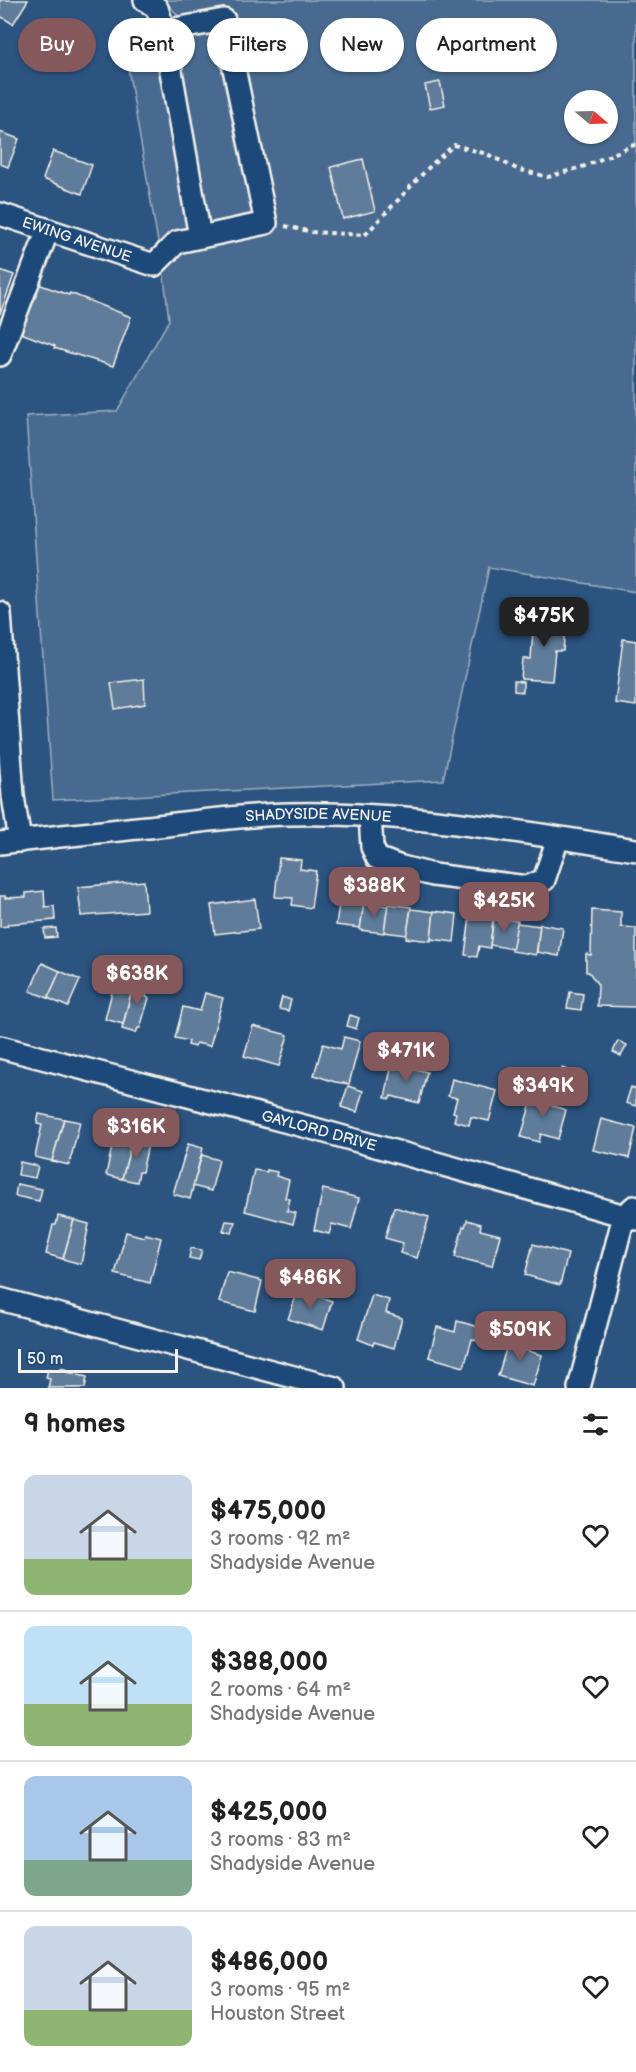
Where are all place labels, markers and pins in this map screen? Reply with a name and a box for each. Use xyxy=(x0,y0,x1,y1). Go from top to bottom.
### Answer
pin: $475K xyxy=(502,597,586,648)
pin: $388K xyxy=(332,867,416,918)
pin: $425K xyxy=(462,882,546,933)
pin: $638K xyxy=(95,955,179,1006)
pin: $471K xyxy=(364,1032,448,1083)
pin: $349K xyxy=(501,1067,585,1118)
pin: $316K xyxy=(94,1108,178,1159)
pin: $486K xyxy=(268,1259,352,1310)
pin: $509K xyxy=(478,1311,562,1362)

